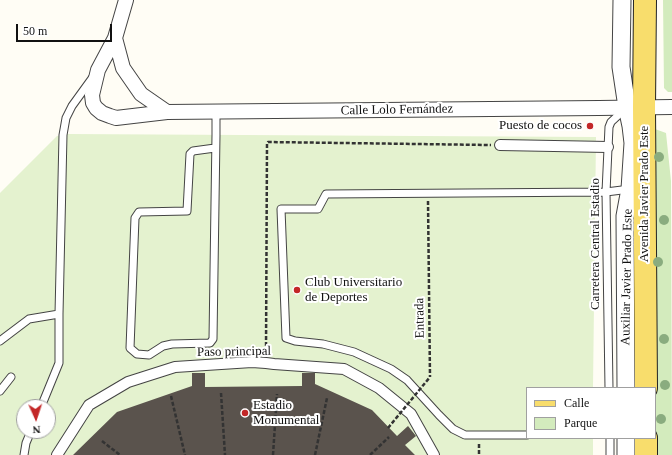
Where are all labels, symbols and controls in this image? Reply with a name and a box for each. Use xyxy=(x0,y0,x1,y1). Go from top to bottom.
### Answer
scale bar xyxy=(18,16,114,42)
text: 50 m xyxy=(23,24,47,38)
street label: Calle Lolo Fernández xyxy=(341,101,453,119)
place label: Puesto de cocos xyxy=(499,118,582,134)
marker: Puesto de cocos xyxy=(585,121,595,131)
street label: Avenida Javier Prado Este xyxy=(637,126,653,262)
street label: Carretera Central Estadio xyxy=(588,178,604,310)
street label: Auxiliar Javier Prado Este xyxy=(618,208,636,346)
place label: Club Universitario de Deportes xyxy=(305,275,402,306)
marker: Club Universitario de Deportes xyxy=(292,285,302,295)
street label: Entrada xyxy=(412,298,428,338)
street label: Paso principal xyxy=(197,344,271,360)
legend xyxy=(526,387,656,439)
text: Calle xyxy=(564,396,589,410)
place label: Estadio Monumental xyxy=(253,398,319,429)
north arrow xyxy=(16,399,56,439)
marker: Estadio Monumental xyxy=(240,408,250,418)
text: Parque xyxy=(564,416,597,430)
text: N xyxy=(32,424,41,436)

